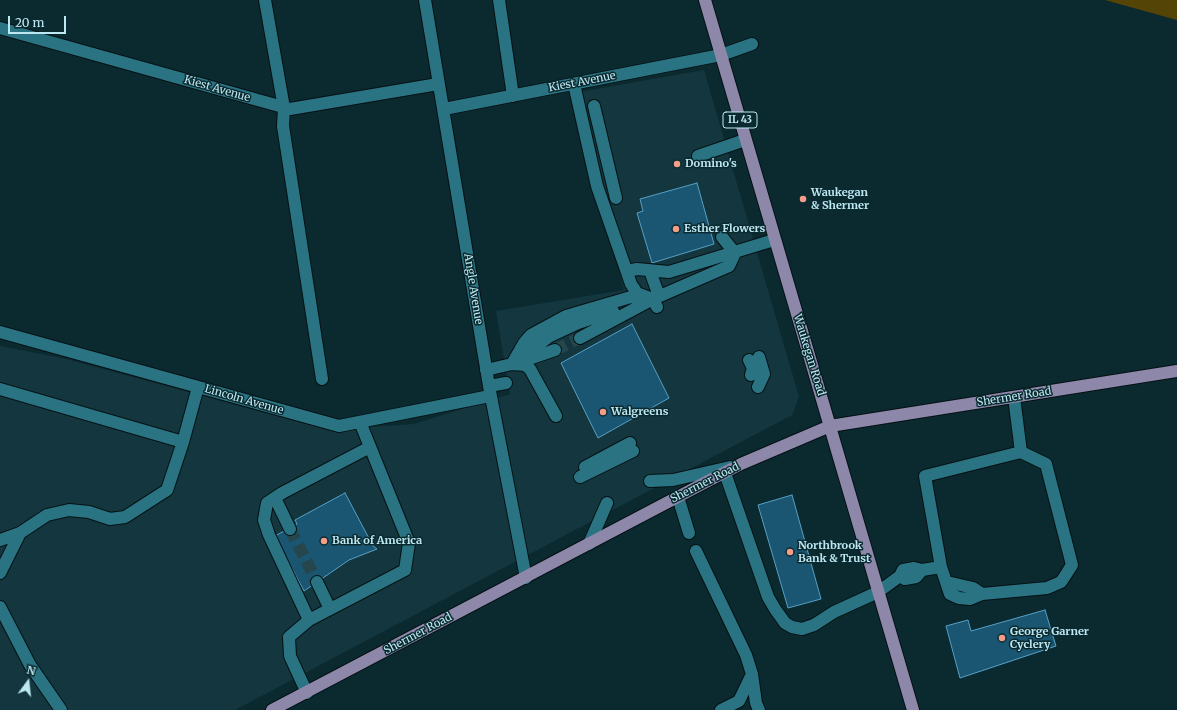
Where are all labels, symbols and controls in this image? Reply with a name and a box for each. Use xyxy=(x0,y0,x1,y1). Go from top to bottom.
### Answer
scale bar xyxy=(10,8,68,34)
text: 20 m xyxy=(15,15,44,30)
street label: Kiest Avenue xyxy=(547,69,617,95)
street label: Kiest Avenue xyxy=(182,73,252,105)
road number: IL 43 xyxy=(723,112,757,128)
place label: Domino's xyxy=(685,157,737,171)
marker: Domino's xyxy=(672,159,682,169)
place label: Waukegan & Shermer xyxy=(811,186,869,212)
marker: Waukegan & Shermer xyxy=(798,194,808,204)
place label: Esther Flowers xyxy=(684,222,765,236)
marker: Esther Flowers xyxy=(671,224,681,234)
street label: Angle Avenue xyxy=(461,252,485,326)
street label: Waukegan Road xyxy=(790,313,828,397)
street label: Lincoln Avenue xyxy=(203,382,285,418)
street label: Shermer Road xyxy=(976,385,1052,409)
place label: Walgreens xyxy=(611,405,668,419)
marker: Walgreens xyxy=(598,407,608,417)
street label: Shermer Road xyxy=(668,460,742,506)
place label: Bank of America xyxy=(332,534,422,548)
marker: Bank of America xyxy=(319,536,329,546)
place label: Northbrook Bank & Trust xyxy=(798,539,870,565)
marker: Northbrook Bank & Trust xyxy=(785,547,795,557)
street label: Shermer Road xyxy=(382,610,454,658)
place label: George Garner Cyclery xyxy=(1010,625,1089,651)
marker: George Garner Cyclery xyxy=(997,633,1007,643)
north arrow xyxy=(8,662,48,702)
text: N xyxy=(25,663,37,678)

